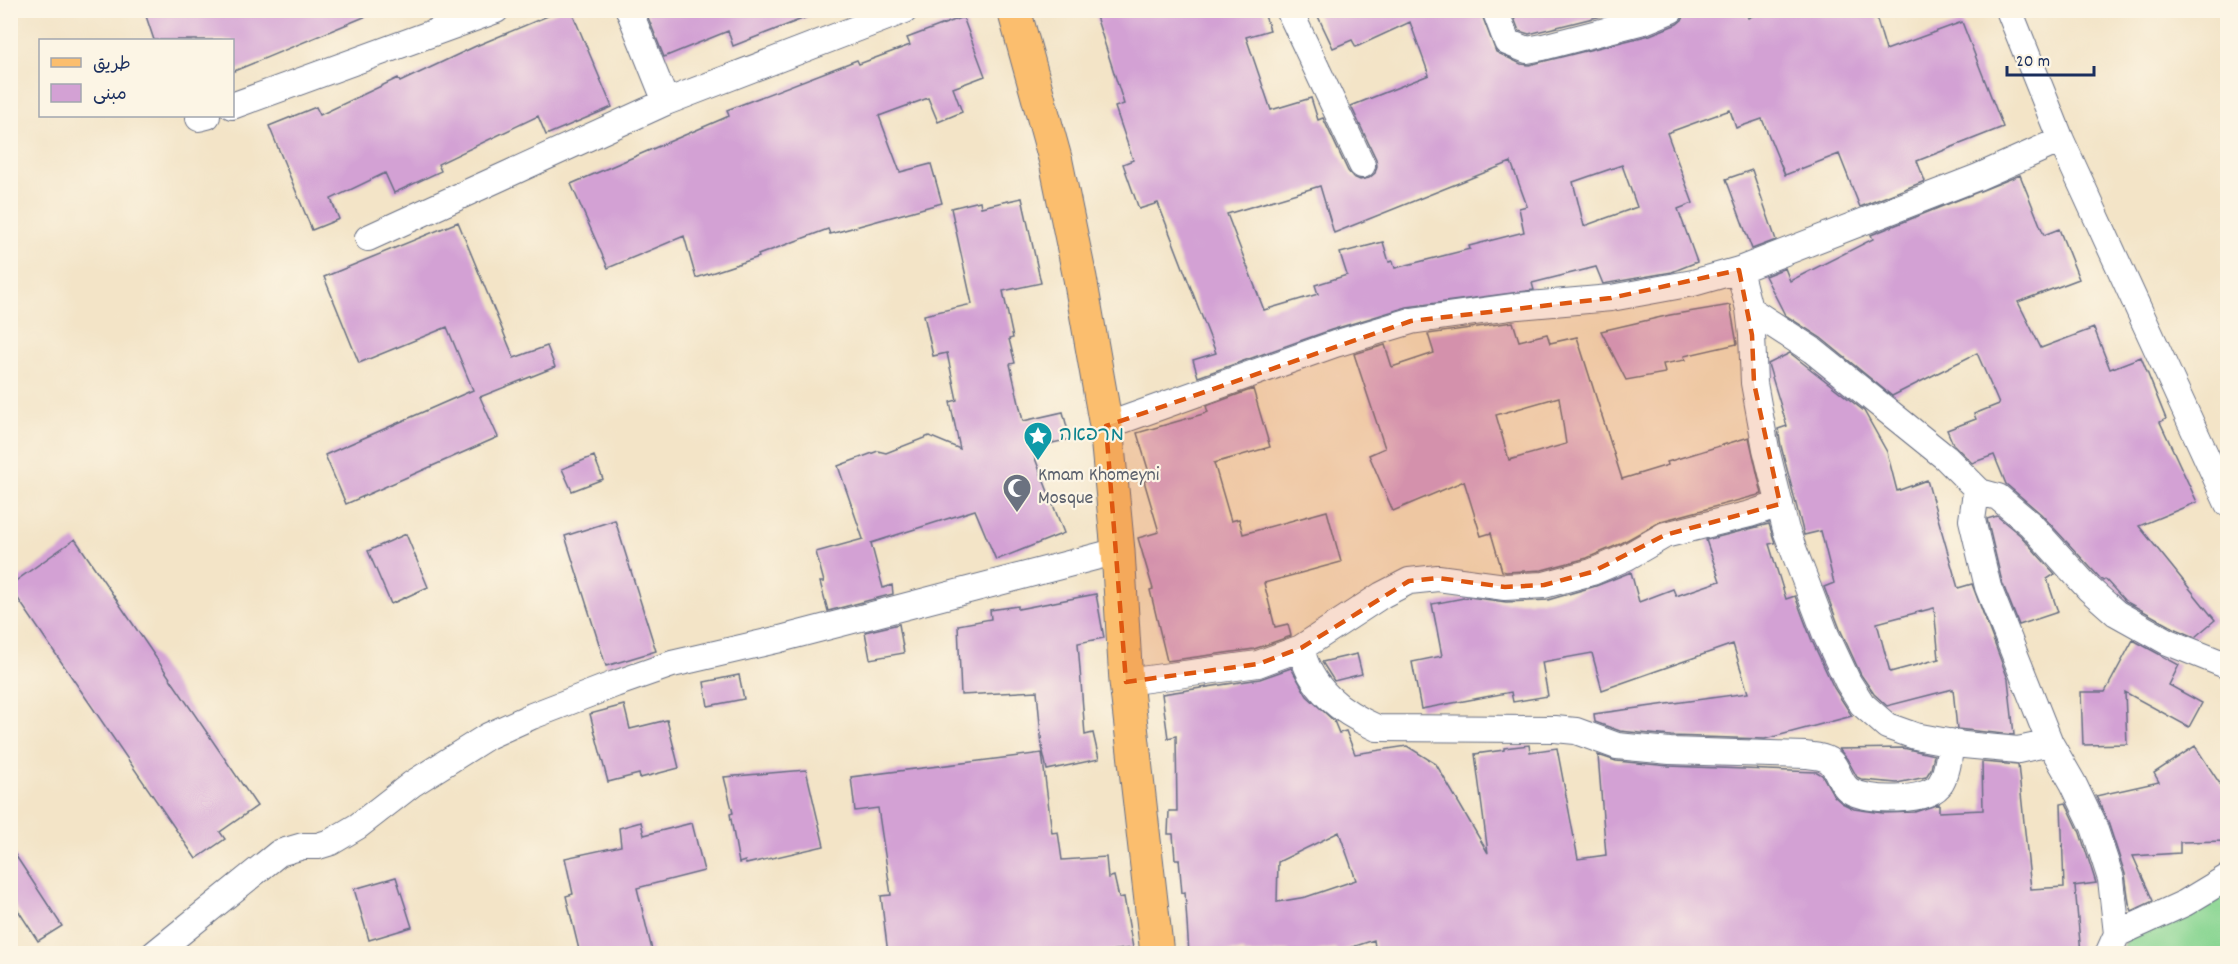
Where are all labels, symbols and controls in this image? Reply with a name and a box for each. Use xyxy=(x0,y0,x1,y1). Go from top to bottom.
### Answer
legend xyxy=(39,39,234,117)
scale bar xyxy=(2007,39,2094,77)
text: 20 m xyxy=(2016,50,2050,75)
text: طريق xyxy=(93,53,131,78)
text: مبنى xyxy=(93,83,127,108)
place icon: מרפאה xyxy=(1022,420,1054,462)
place label: מרפאה xyxy=(1059,422,1124,450)
place label: Kmam Khomeyni Mosque xyxy=(1038,462,1160,513)
mosque icon: Kmam Khomeyni Mosque xyxy=(1001,472,1033,514)

